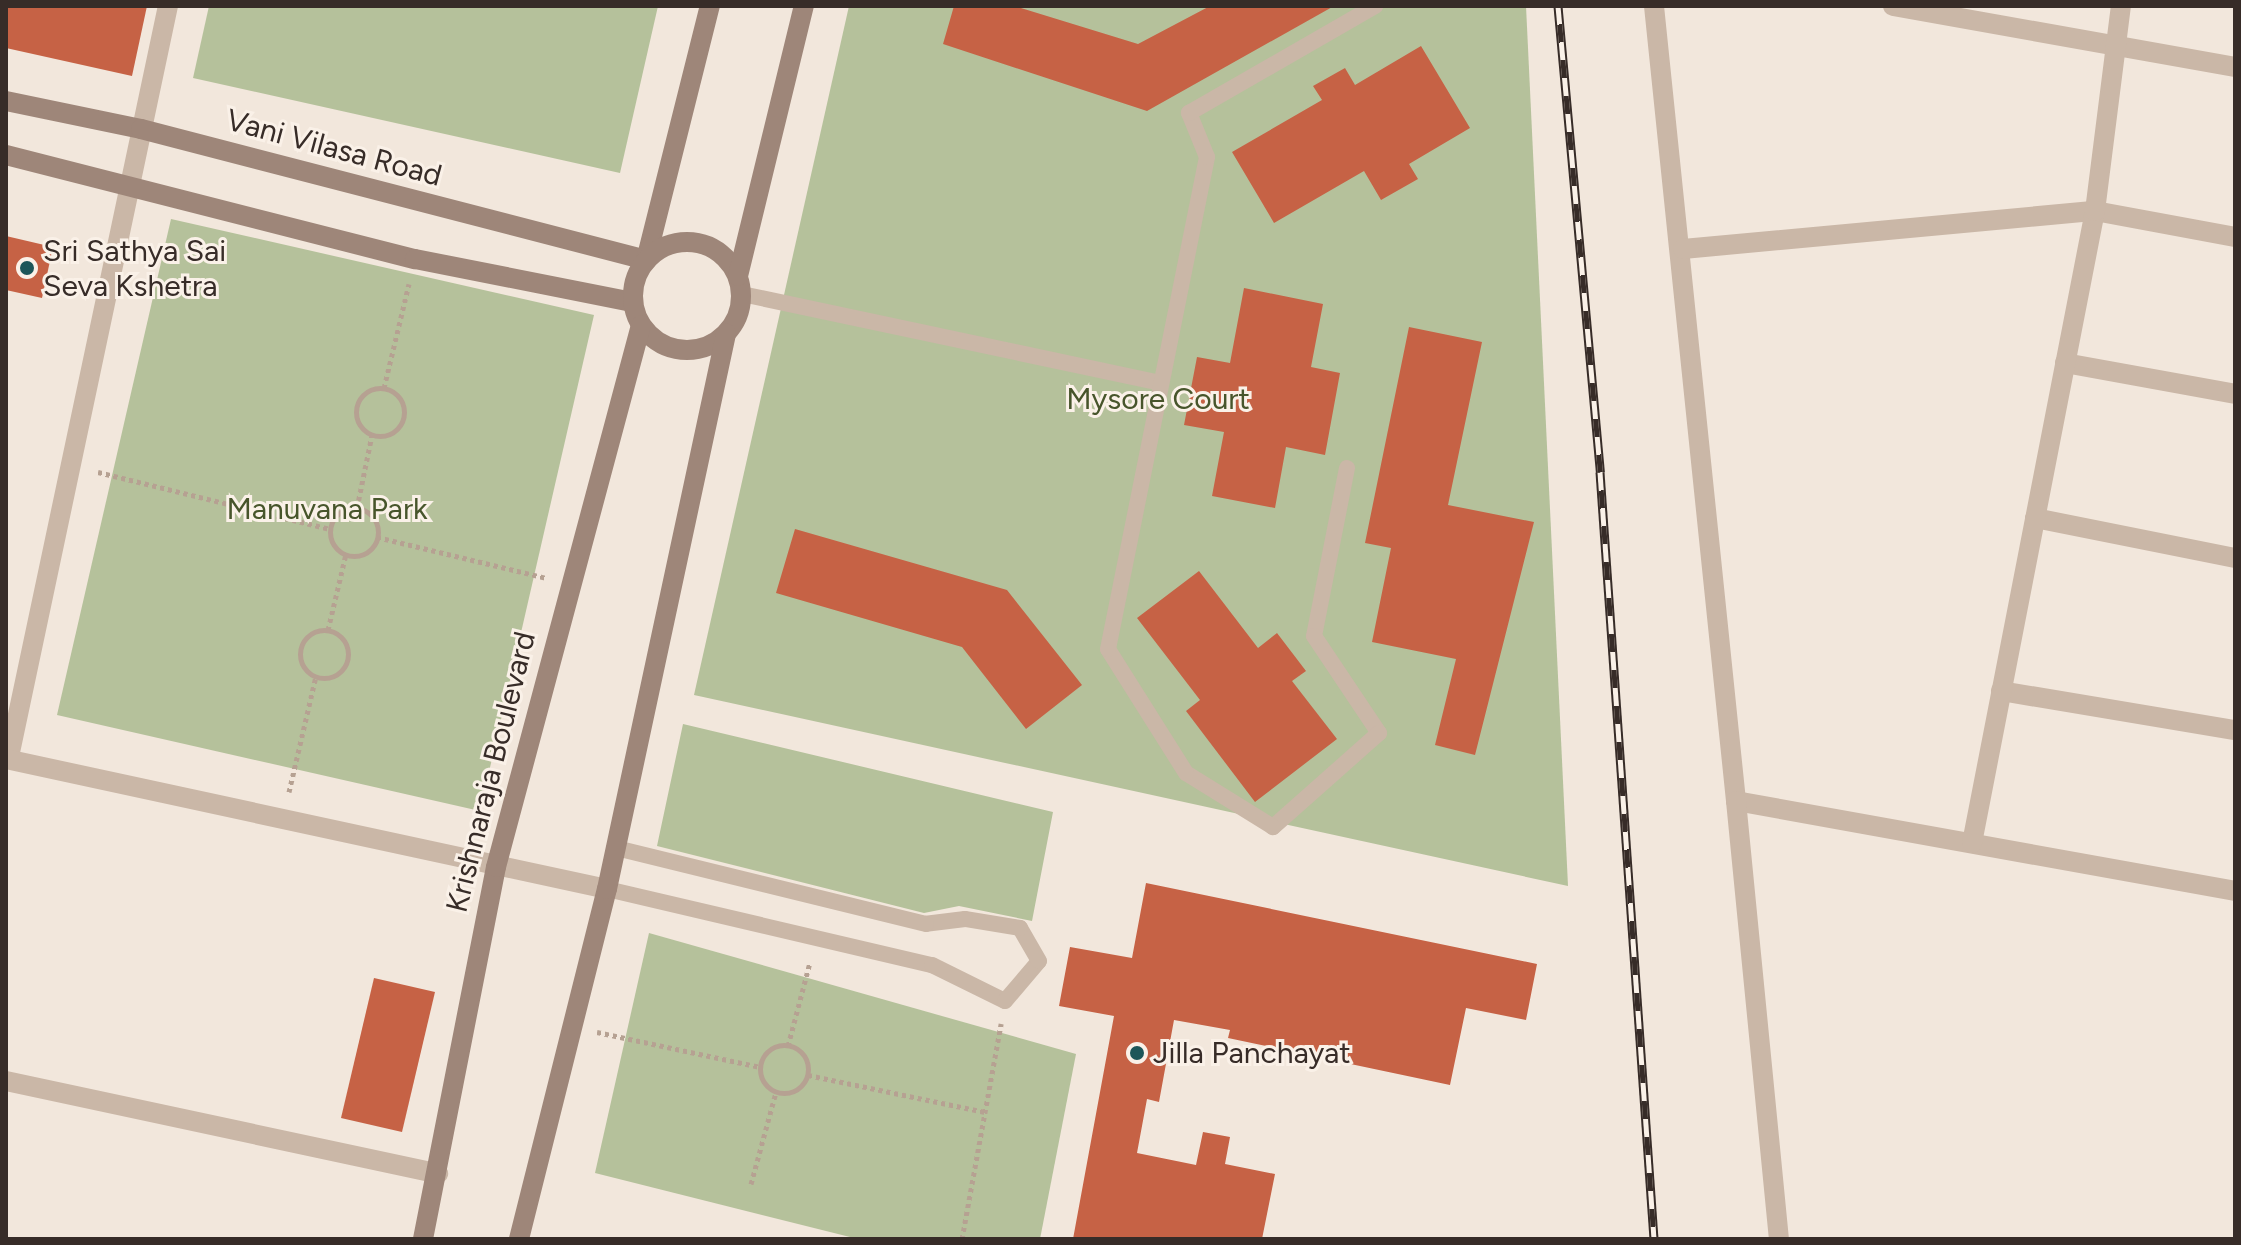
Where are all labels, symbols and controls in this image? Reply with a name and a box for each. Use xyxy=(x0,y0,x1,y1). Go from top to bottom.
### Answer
street label: Vani Vilasa Road xyxy=(222,102,446,194)
place label: Sri Sathya Sai Seva Kshetra xyxy=(43,233,226,304)
marker: Sri Sathya Sai Seva Kshetra xyxy=(18,259,36,277)
park label: Mysore Court xyxy=(1066,381,1250,417)
park label: Manuvana Park xyxy=(226,491,428,527)
street label: Krishnaraja Boulevard xyxy=(439,628,543,916)
place label: Jilla Panchayat xyxy=(1153,1035,1351,1071)
marker: Jilla Panchayat xyxy=(1128,1044,1146,1062)

